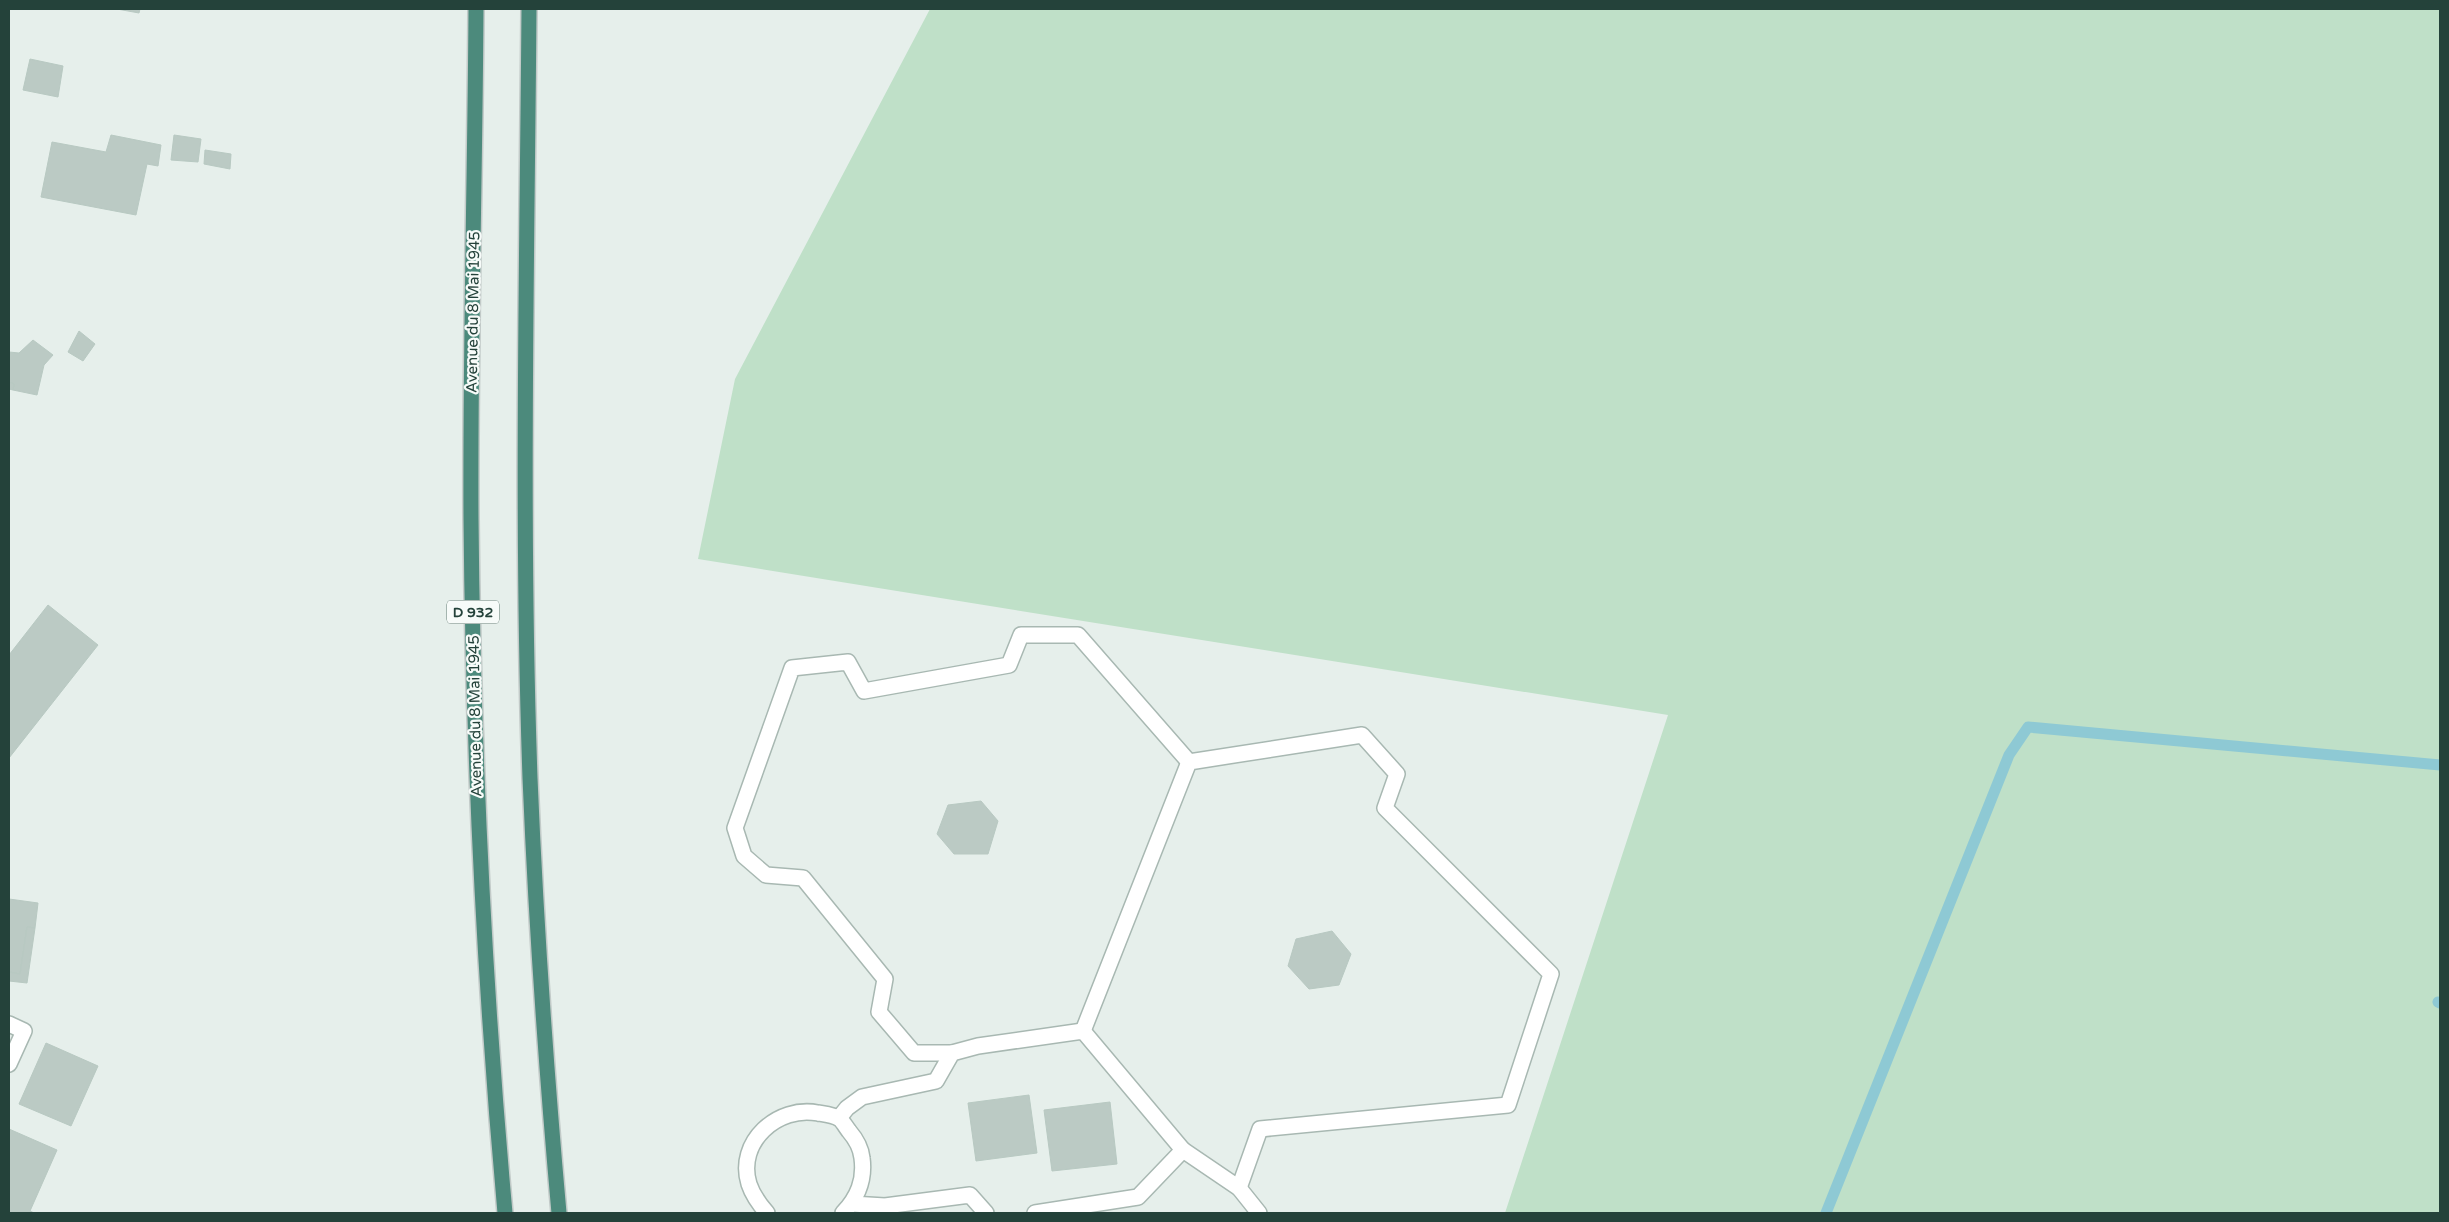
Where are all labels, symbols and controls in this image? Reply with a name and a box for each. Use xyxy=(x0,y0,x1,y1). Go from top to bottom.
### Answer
street label: Avenue du 8 Mai 1945 xyxy=(463,231,483,393)
road number: D 932 xyxy=(447,600,499,624)
street label: Avenue du 8 Mai 1945 xyxy=(465,635,485,797)

